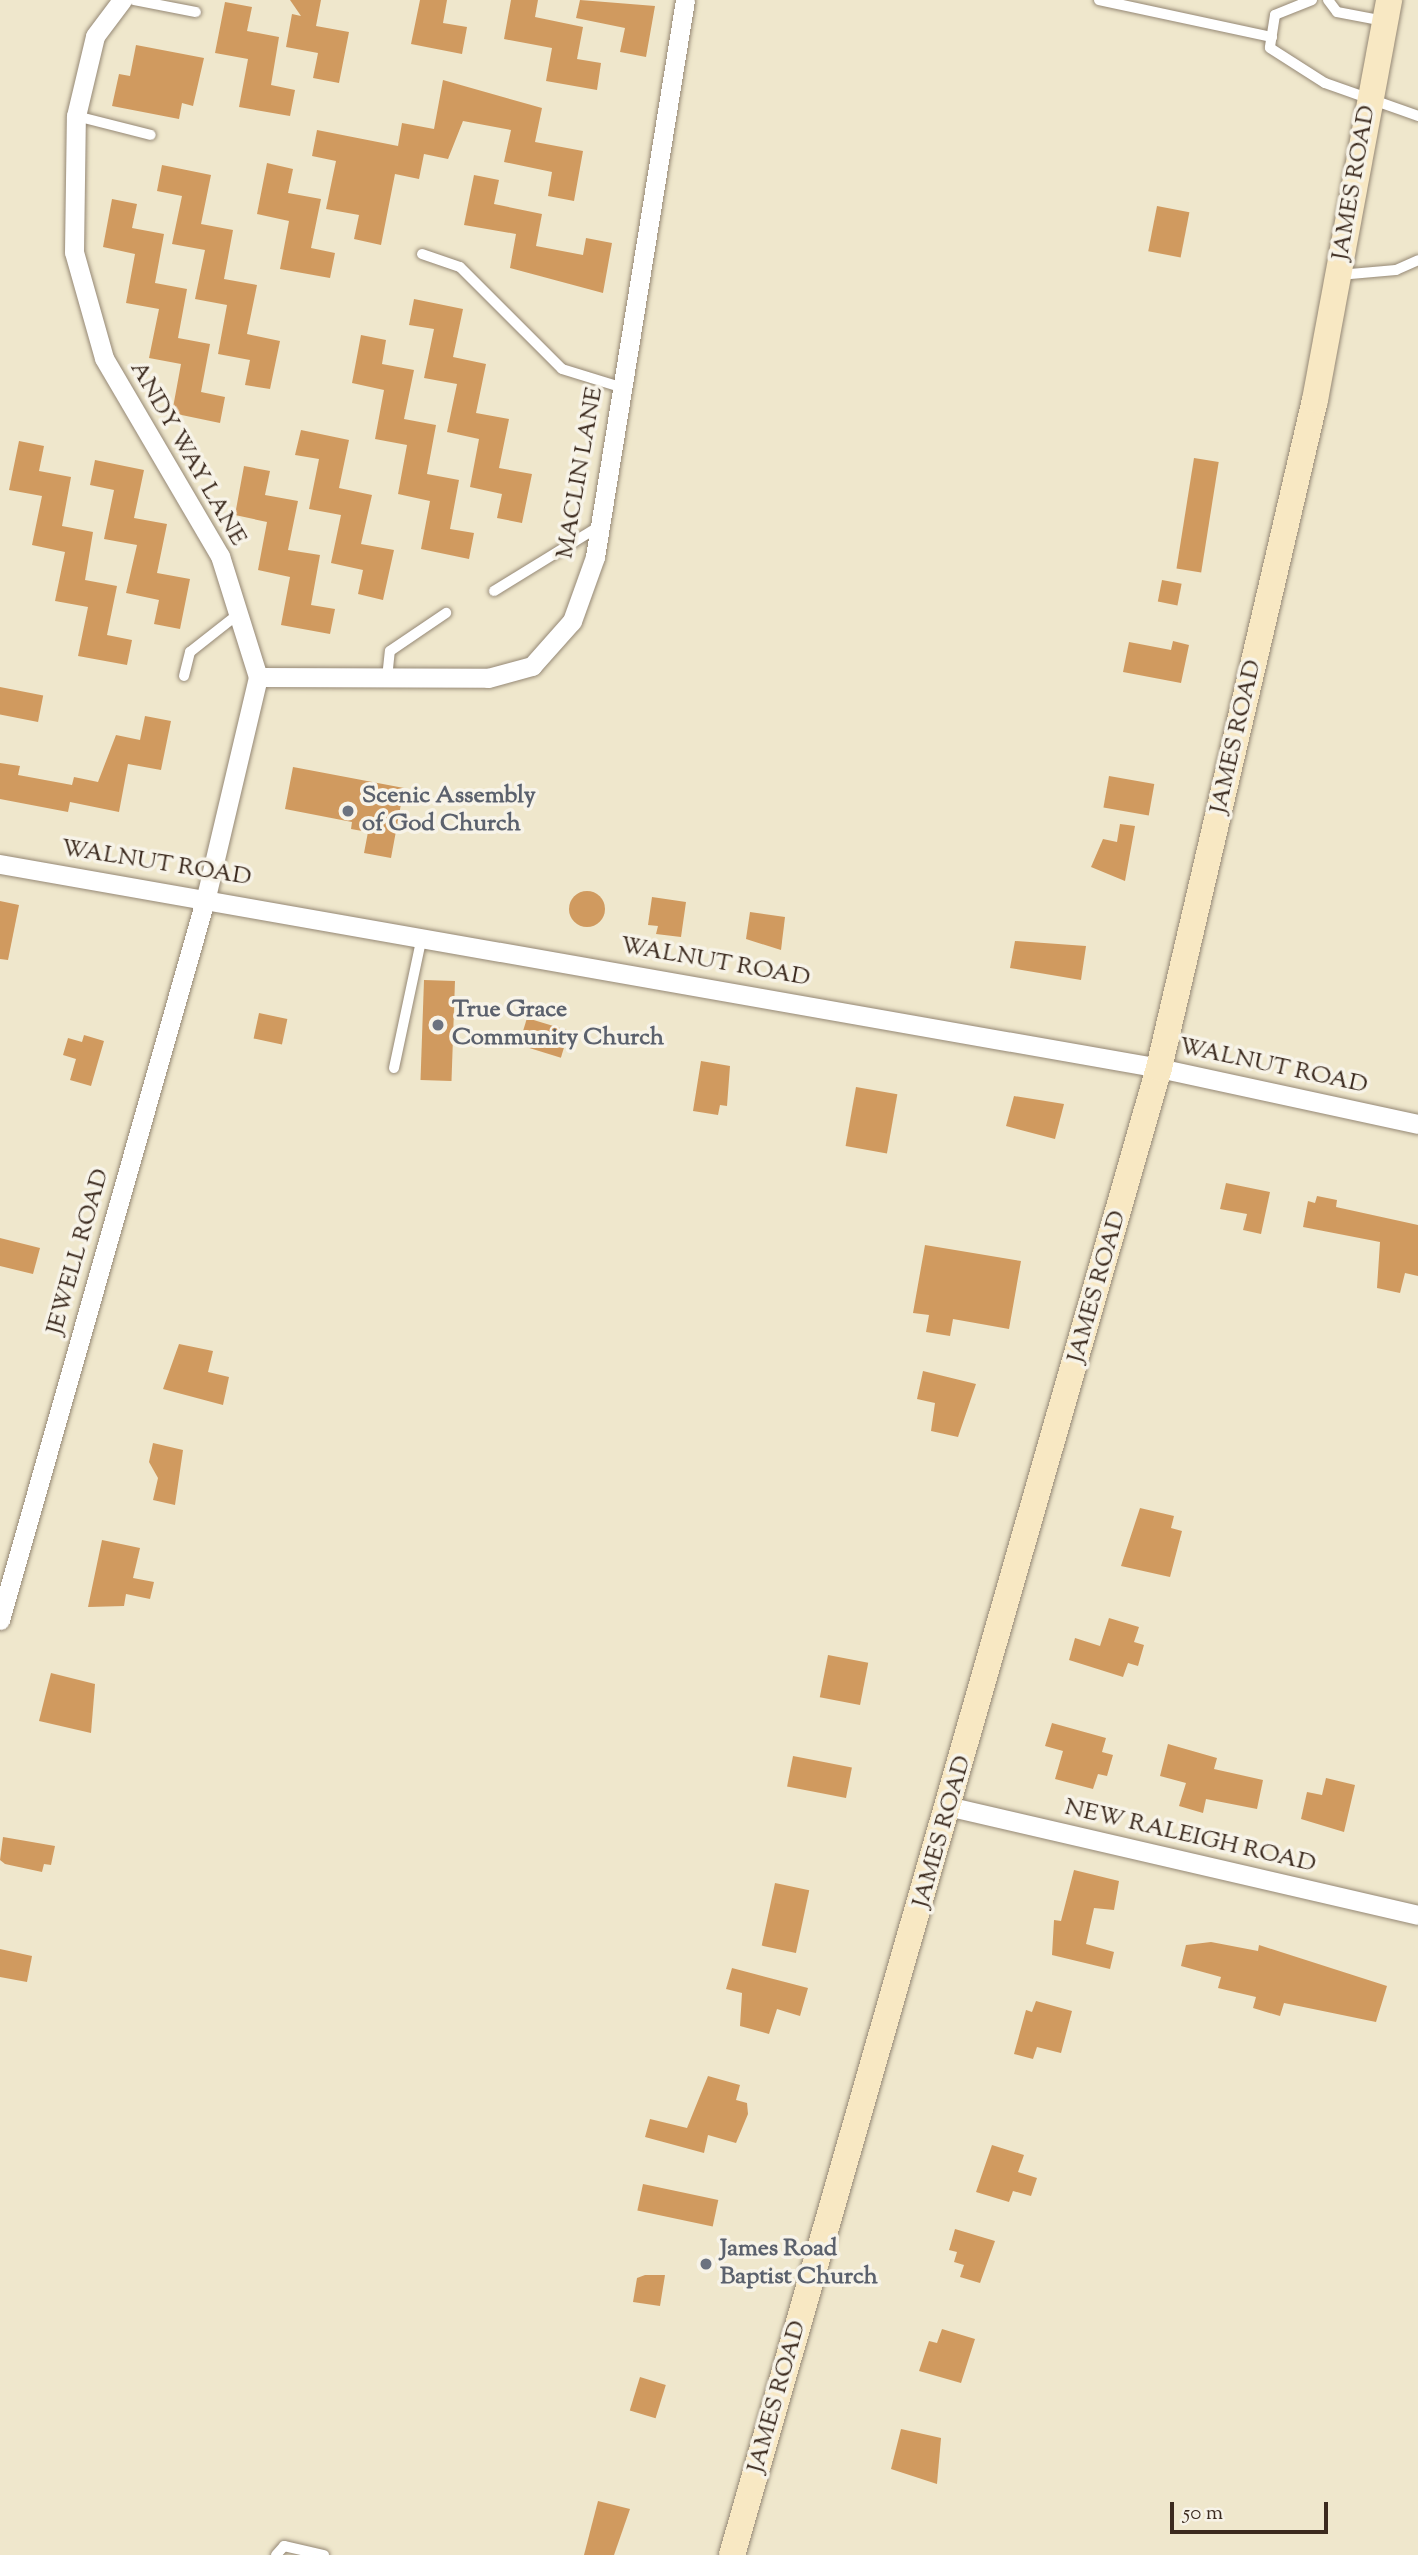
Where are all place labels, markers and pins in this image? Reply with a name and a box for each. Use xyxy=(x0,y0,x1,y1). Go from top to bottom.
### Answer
place label: Scenic Assembly of God Church xyxy=(362,783,536,839)
marker: Scenic Assembly of God Church xyxy=(340,803,356,819)
place label: True Grace Community Church xyxy=(452,997,664,1053)
marker: True Grace Community Church xyxy=(430,1017,446,1033)
place label: James Road Baptist Church xyxy=(720,2236,878,2292)
marker: James Road Baptist Church xyxy=(698,2256,714,2272)

